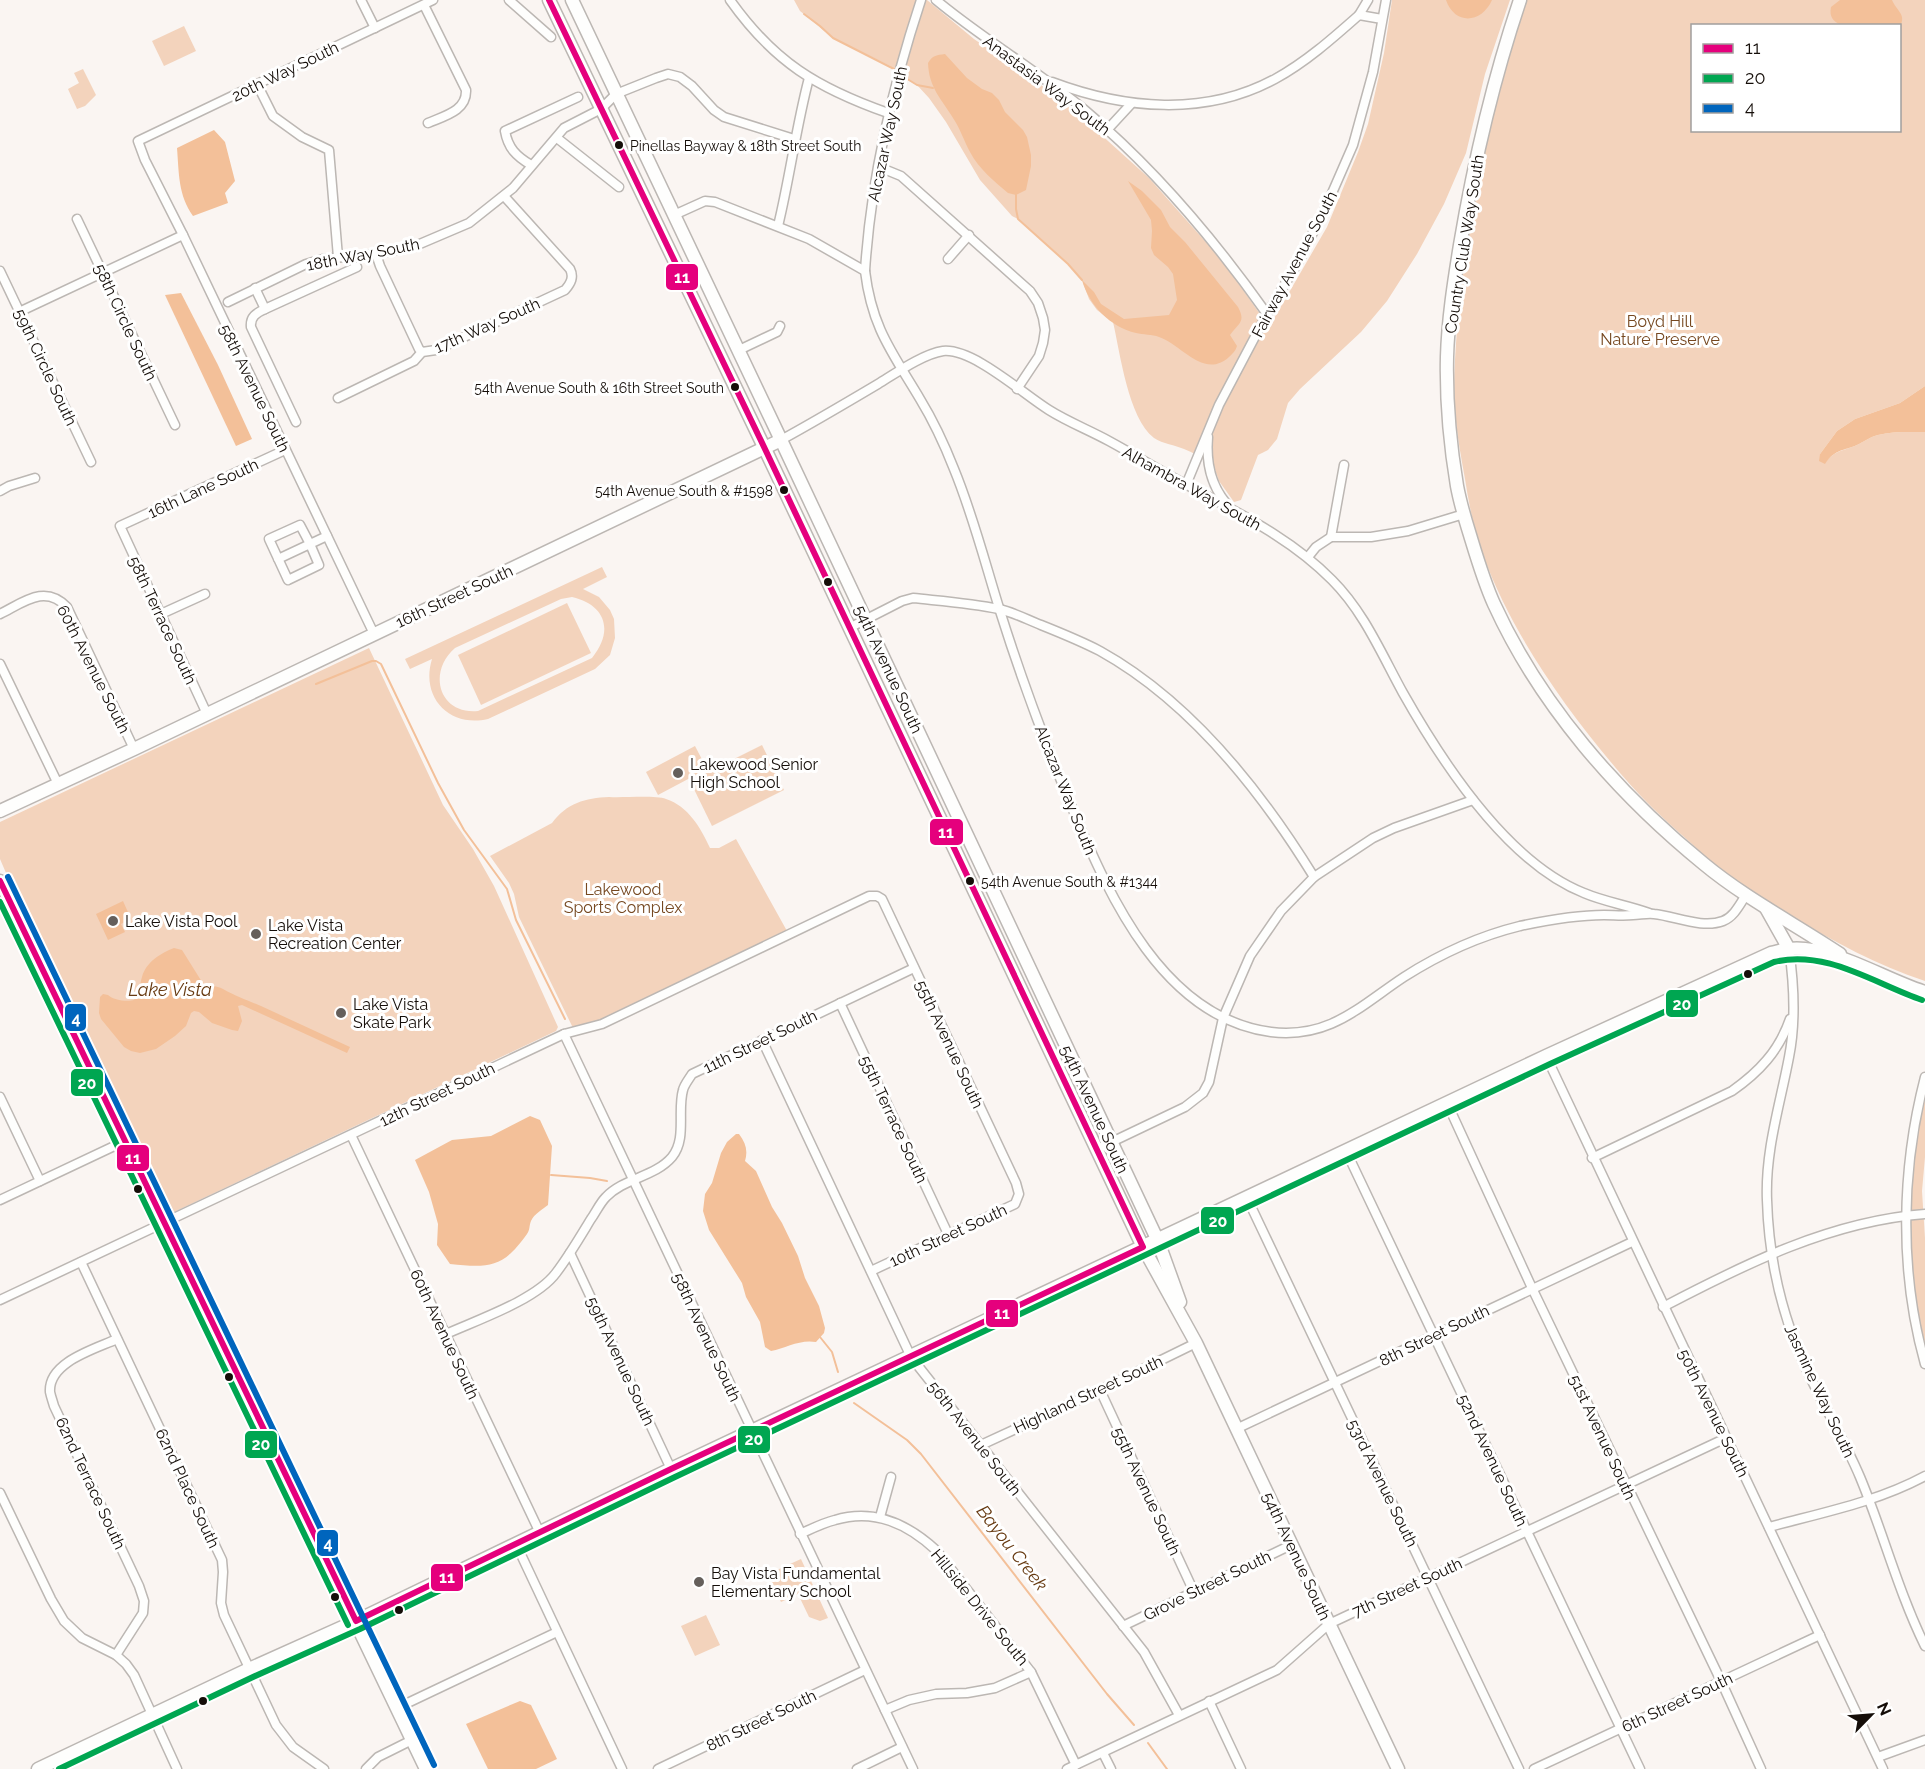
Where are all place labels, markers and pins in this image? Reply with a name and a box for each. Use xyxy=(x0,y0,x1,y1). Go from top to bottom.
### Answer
place label: Pinellas Bayway & 18th Street South xyxy=(630,138,861,154)
marker: Pinellas Bayway & 18th Street South xyxy=(613,139,625,151)
place label: 54th Avenue South & 16th Street South xyxy=(474,380,724,396)
marker: 54th Avenue South & 16th Street South xyxy=(729,381,741,393)
place label: 54th Avenue South & #1598 xyxy=(595,483,773,499)
marker: 54th Avenue South & #1598 xyxy=(778,484,790,496)
unlabelled marker xyxy=(822,576,834,588)
place label: Lakewood Senior High School xyxy=(690,755,818,792)
marker: Lakewood Senior High School xyxy=(671,766,685,780)
place label: 54th Avenue South & #1344 xyxy=(981,874,1158,890)
marker: 54th Avenue South & #1344 xyxy=(964,875,976,887)
place label: Lake Vista Pool xyxy=(125,912,238,931)
marker: Lake Vista Pool xyxy=(106,914,120,928)
place label: Lake Vista Recreation Center xyxy=(268,916,402,953)
marker: Lake Vista Recreation Center xyxy=(249,927,263,941)
unlabelled marker xyxy=(1742,968,1754,980)
place label: Lake Vista Skate Park xyxy=(353,995,432,1032)
marker: Lake Vista Skate Park xyxy=(334,1006,348,1020)
unlabelled marker xyxy=(132,1183,144,1195)
unlabelled marker xyxy=(223,1371,235,1383)
place label: Bay Vista Fundamental Elementary School xyxy=(711,1564,881,1601)
marker: Bay Vista Fundamental Elementary School xyxy=(692,1575,706,1589)
unlabelled marker xyxy=(329,1591,341,1603)
unlabelled marker xyxy=(393,1604,405,1616)
unlabelled marker xyxy=(197,1695,209,1707)

